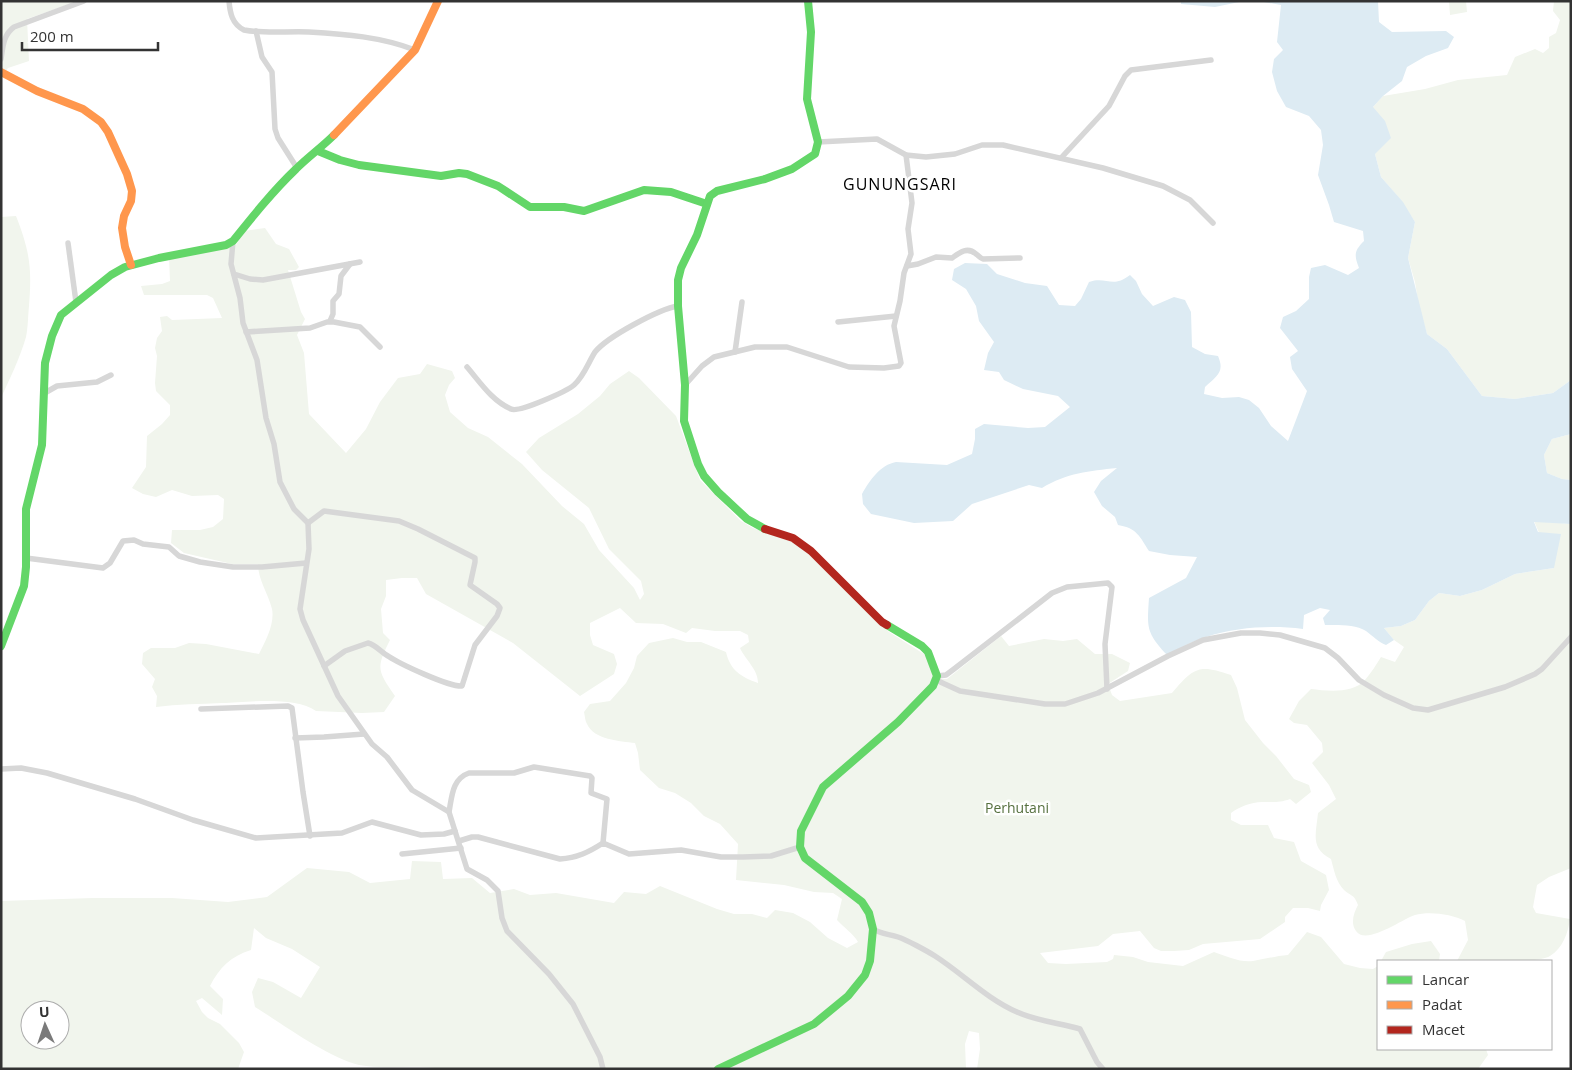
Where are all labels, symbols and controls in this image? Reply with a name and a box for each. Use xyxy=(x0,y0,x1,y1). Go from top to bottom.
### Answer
scale bar xyxy=(22,20,159,52)
text: 200 m xyxy=(30,26,74,46)
district label: GUNUNGSARI xyxy=(843,173,957,195)
park label: Perhutani xyxy=(985,798,1049,817)
legend xyxy=(1377,960,1552,1050)
text: Lancar xyxy=(1422,969,1469,989)
text: Padat xyxy=(1422,994,1462,1014)
north arrow xyxy=(20,1000,70,1050)
text: U xyxy=(39,1002,50,1021)
text: Macet xyxy=(1422,1019,1465,1039)

